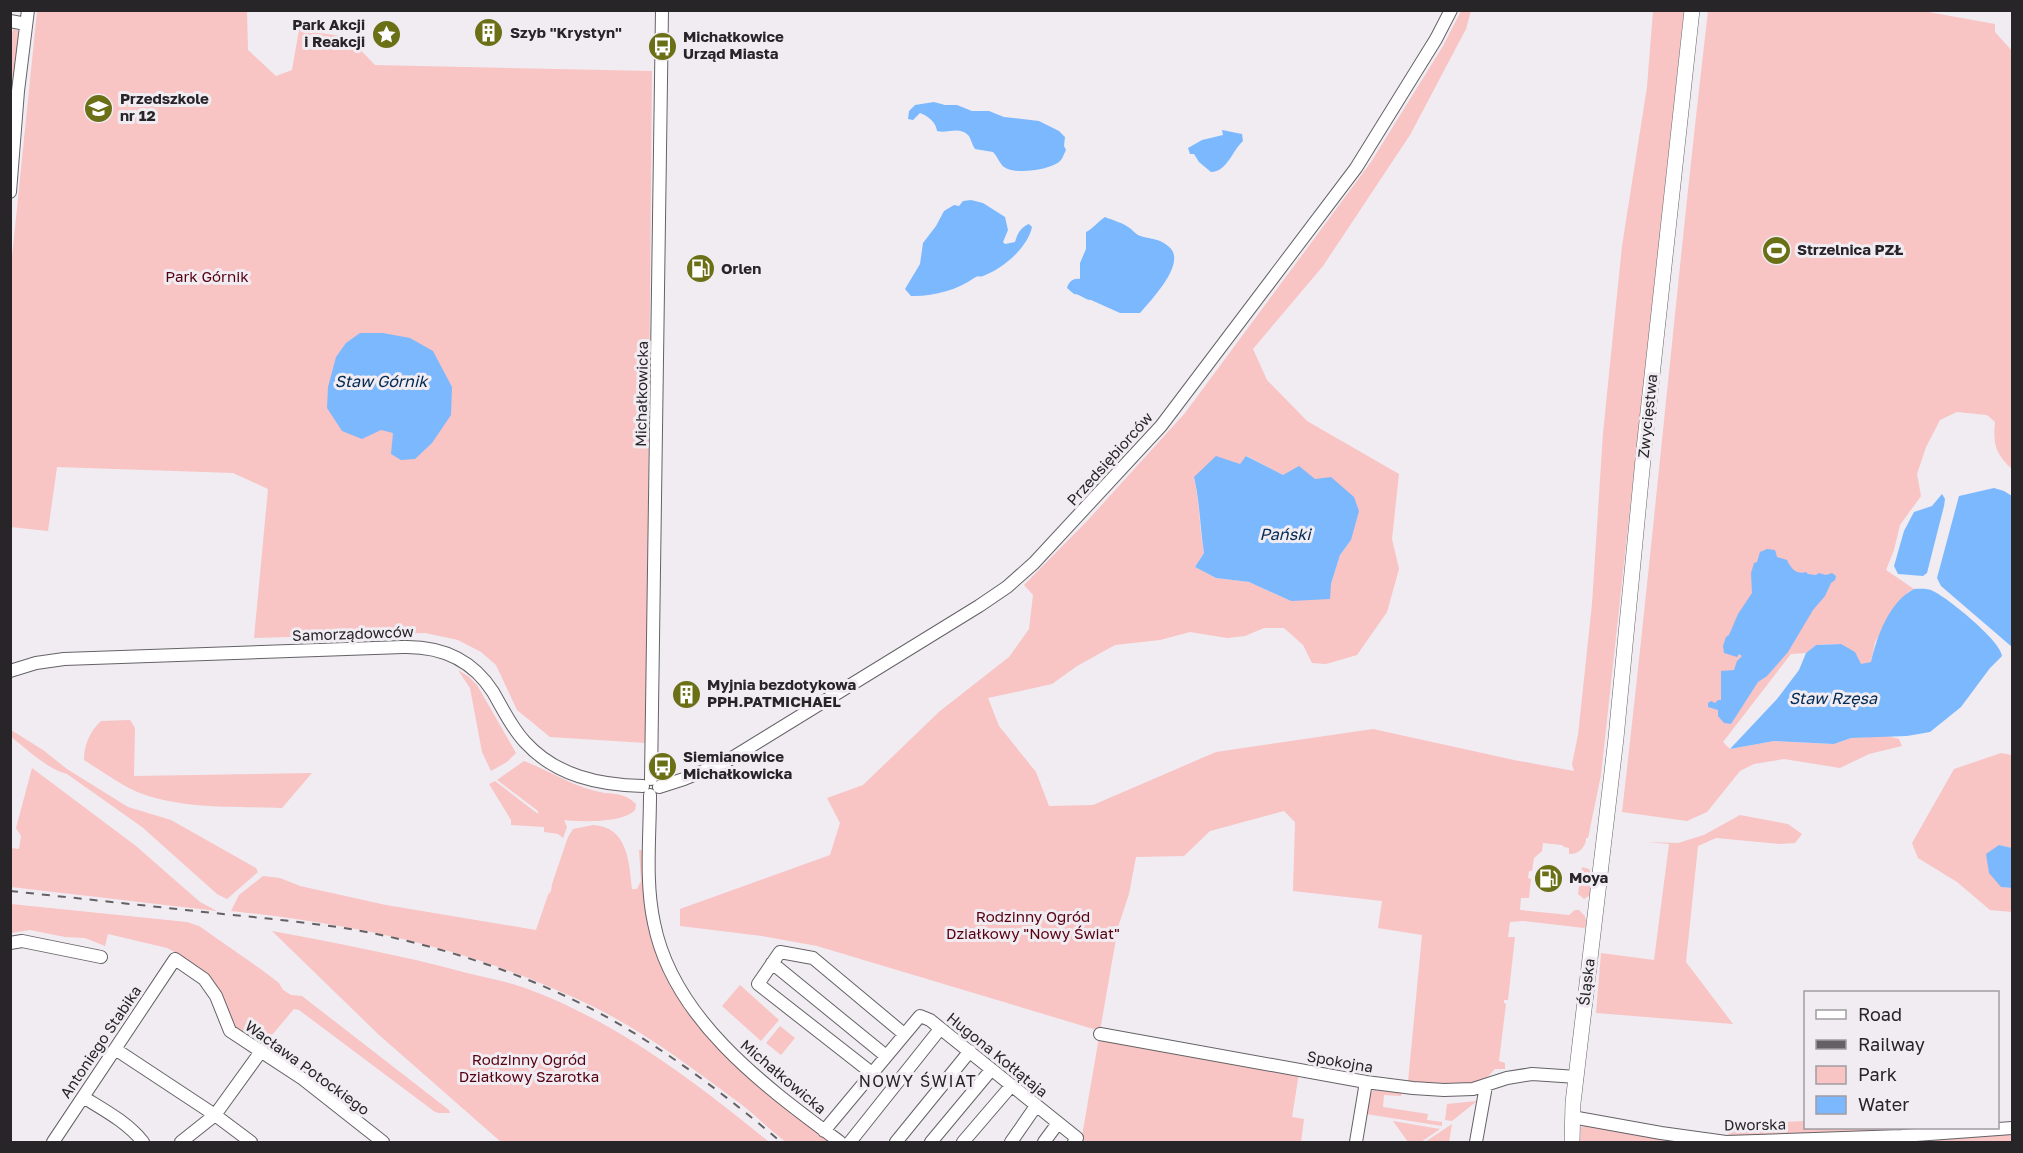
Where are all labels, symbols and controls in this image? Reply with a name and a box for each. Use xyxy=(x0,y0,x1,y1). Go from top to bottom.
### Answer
place label: Park Akcji i Reakcji xyxy=(292,15,365,50)
building icon: Szyb "Krystyn" xyxy=(473,17,505,49)
place icon: Park Akcji i Reakcji xyxy=(370,18,402,50)
place label: Szyb "Krystyn" xyxy=(510,23,622,41)
place label: Michałkowice Urząd Miasta xyxy=(683,27,784,62)
bus stop icon: Michałkowice Urząd Miasta xyxy=(646,30,678,62)
place label: Przedszkole nr 12 xyxy=(120,89,209,124)
school or university icon: Przedszkole nr 12 xyxy=(83,92,115,124)
sports icon: Strzelnica PZŁ xyxy=(1760,234,1792,266)
place label: Strzelnica PZŁ xyxy=(1797,240,1903,258)
fuel station icon: Orlen xyxy=(684,253,716,285)
place label: Orlen xyxy=(721,259,761,277)
park label: Park Górnik xyxy=(165,267,249,285)
street label: Michałkowicka xyxy=(631,341,651,447)
water label: Staw Górnik xyxy=(335,371,429,391)
street label: Zwycięstwa xyxy=(1634,373,1660,459)
street label: Przedsiębiorców xyxy=(1063,408,1156,509)
water label: Pański xyxy=(1259,524,1312,544)
street label: Samorządowców xyxy=(292,622,414,644)
place label: Myjnia bezdotykowa PPH.PATMICHAEL xyxy=(707,675,856,710)
building icon: Myjnia bezdotykowa PPH.PATMICHAEL xyxy=(670,678,702,710)
water label: Staw Rzęsa xyxy=(1789,688,1878,708)
place label: Siemianowice Michałkowicka xyxy=(683,747,793,782)
bus stop icon: Siemianowice Michałkowicka xyxy=(646,750,678,782)
fuel station icon: Moya xyxy=(1532,862,1564,894)
place label: Moya xyxy=(1569,868,1609,886)
park label: Rodzinny Ogród Działkowy "Nowy Świat" xyxy=(946,907,1120,942)
street label: Śląska xyxy=(1574,957,1598,1007)
street label: Antoniego Stabika xyxy=(56,982,145,1101)
legend xyxy=(1804,991,1999,1129)
text: Road xyxy=(1858,1003,1902,1025)
street label: Hugona Kołłątaja xyxy=(944,1008,1052,1100)
street label: Wacława Potockiego xyxy=(242,1016,373,1118)
text: Railway xyxy=(1858,1033,1925,1055)
street label: Michałkowicka xyxy=(737,1035,830,1117)
street label: Spokojna xyxy=(1306,1046,1375,1076)
park label: Rodzinny Ogród Działkowy Szarotka xyxy=(459,1050,599,1085)
text: Park xyxy=(1858,1063,1897,1085)
district label: NOWY ŚWIAT xyxy=(859,1071,977,1091)
text: Water xyxy=(1858,1093,1909,1115)
street label: Dworska xyxy=(1724,1114,1786,1134)

